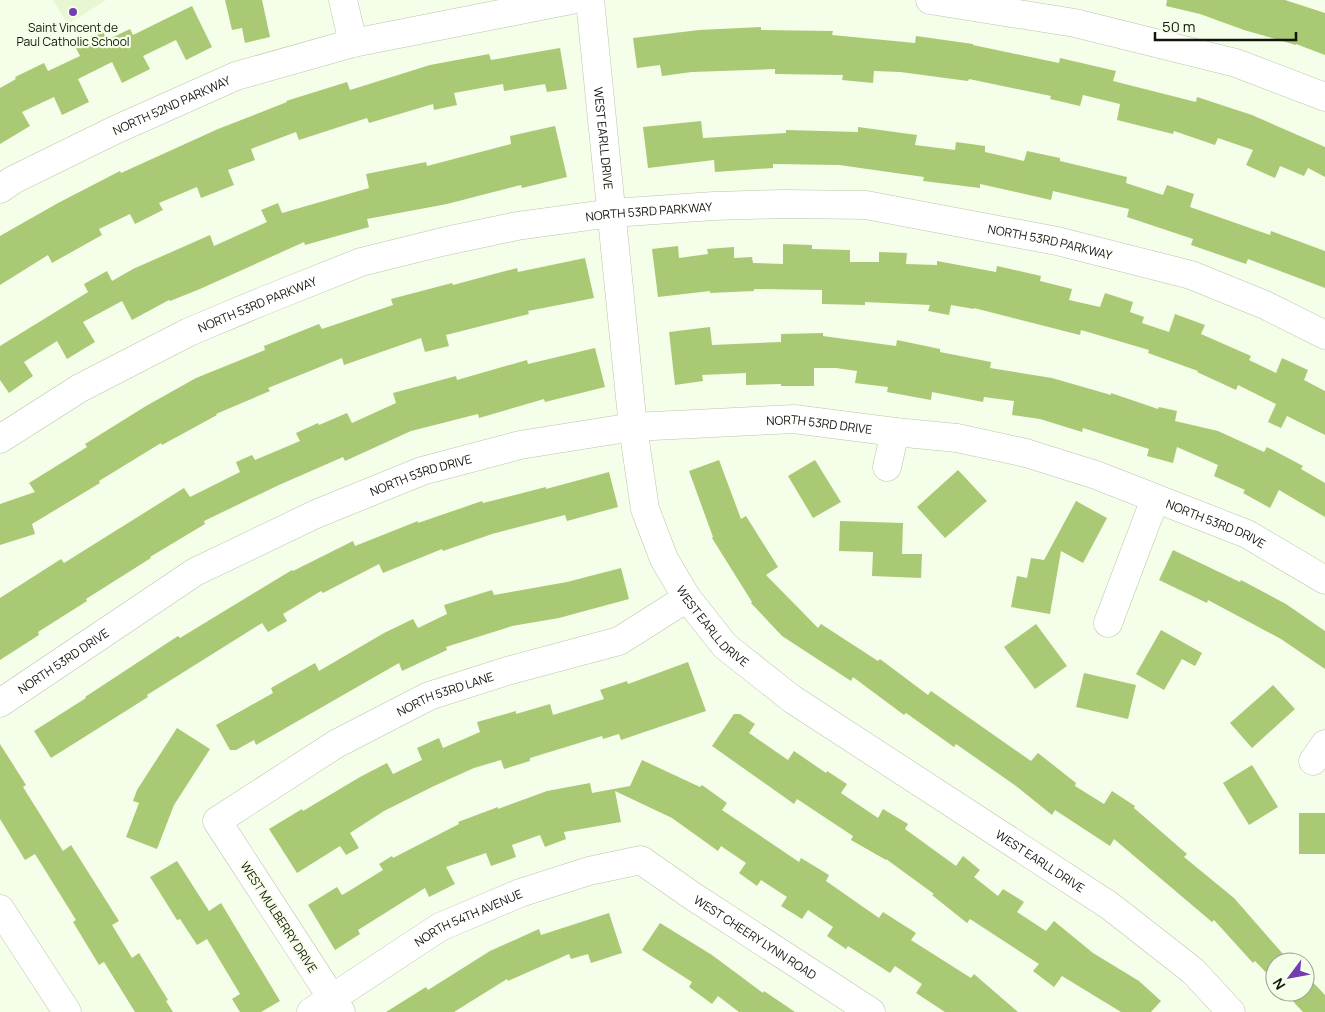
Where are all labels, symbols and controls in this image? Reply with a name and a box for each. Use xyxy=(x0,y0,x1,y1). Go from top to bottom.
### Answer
marker: Saint Vincent de Paul Catholic School xyxy=(67,6,79,18)
scale bar xyxy=(1155,10,1296,42)
text: 50 m xyxy=(1162,16,1196,37)
place label: Saint Vincent de Paul Catholic School xyxy=(16,19,130,50)
street label: NORTH 52ND PARKWAY xyxy=(110,71,233,139)
street label: WEST EARLL DRIVE xyxy=(590,86,618,191)
street label: NORTH 53RD PARKWAY xyxy=(585,198,713,225)
street label: NORTH 53RD PARKWAY xyxy=(986,220,1114,263)
street label: NORTH 53RD PARKWAY xyxy=(195,272,319,336)
street label: NORTH 53RD DRIVE xyxy=(766,410,873,438)
street label: NORTH 53RD DRIVE xyxy=(367,450,473,500)
street label: NORTH 53RD DRIVE xyxy=(1164,495,1269,552)
street label: WEST EARLL DRIVE xyxy=(673,582,753,670)
street label: NORTH 53RD DRIVE xyxy=(14,624,112,697)
street label: NORTH 53RD LANE xyxy=(394,667,496,720)
street label: WEST EARLL DRIVE xyxy=(993,826,1088,896)
street label: WEST MULBERRY DRIVE xyxy=(237,858,321,976)
street label: NORTH 54TH AVENUE xyxy=(411,885,525,950)
street label: WEST CHEERY LYNN ROAD xyxy=(691,891,820,983)
north arrow xyxy=(1265,952,1315,1002)
text: N xyxy=(1268,975,1289,993)

